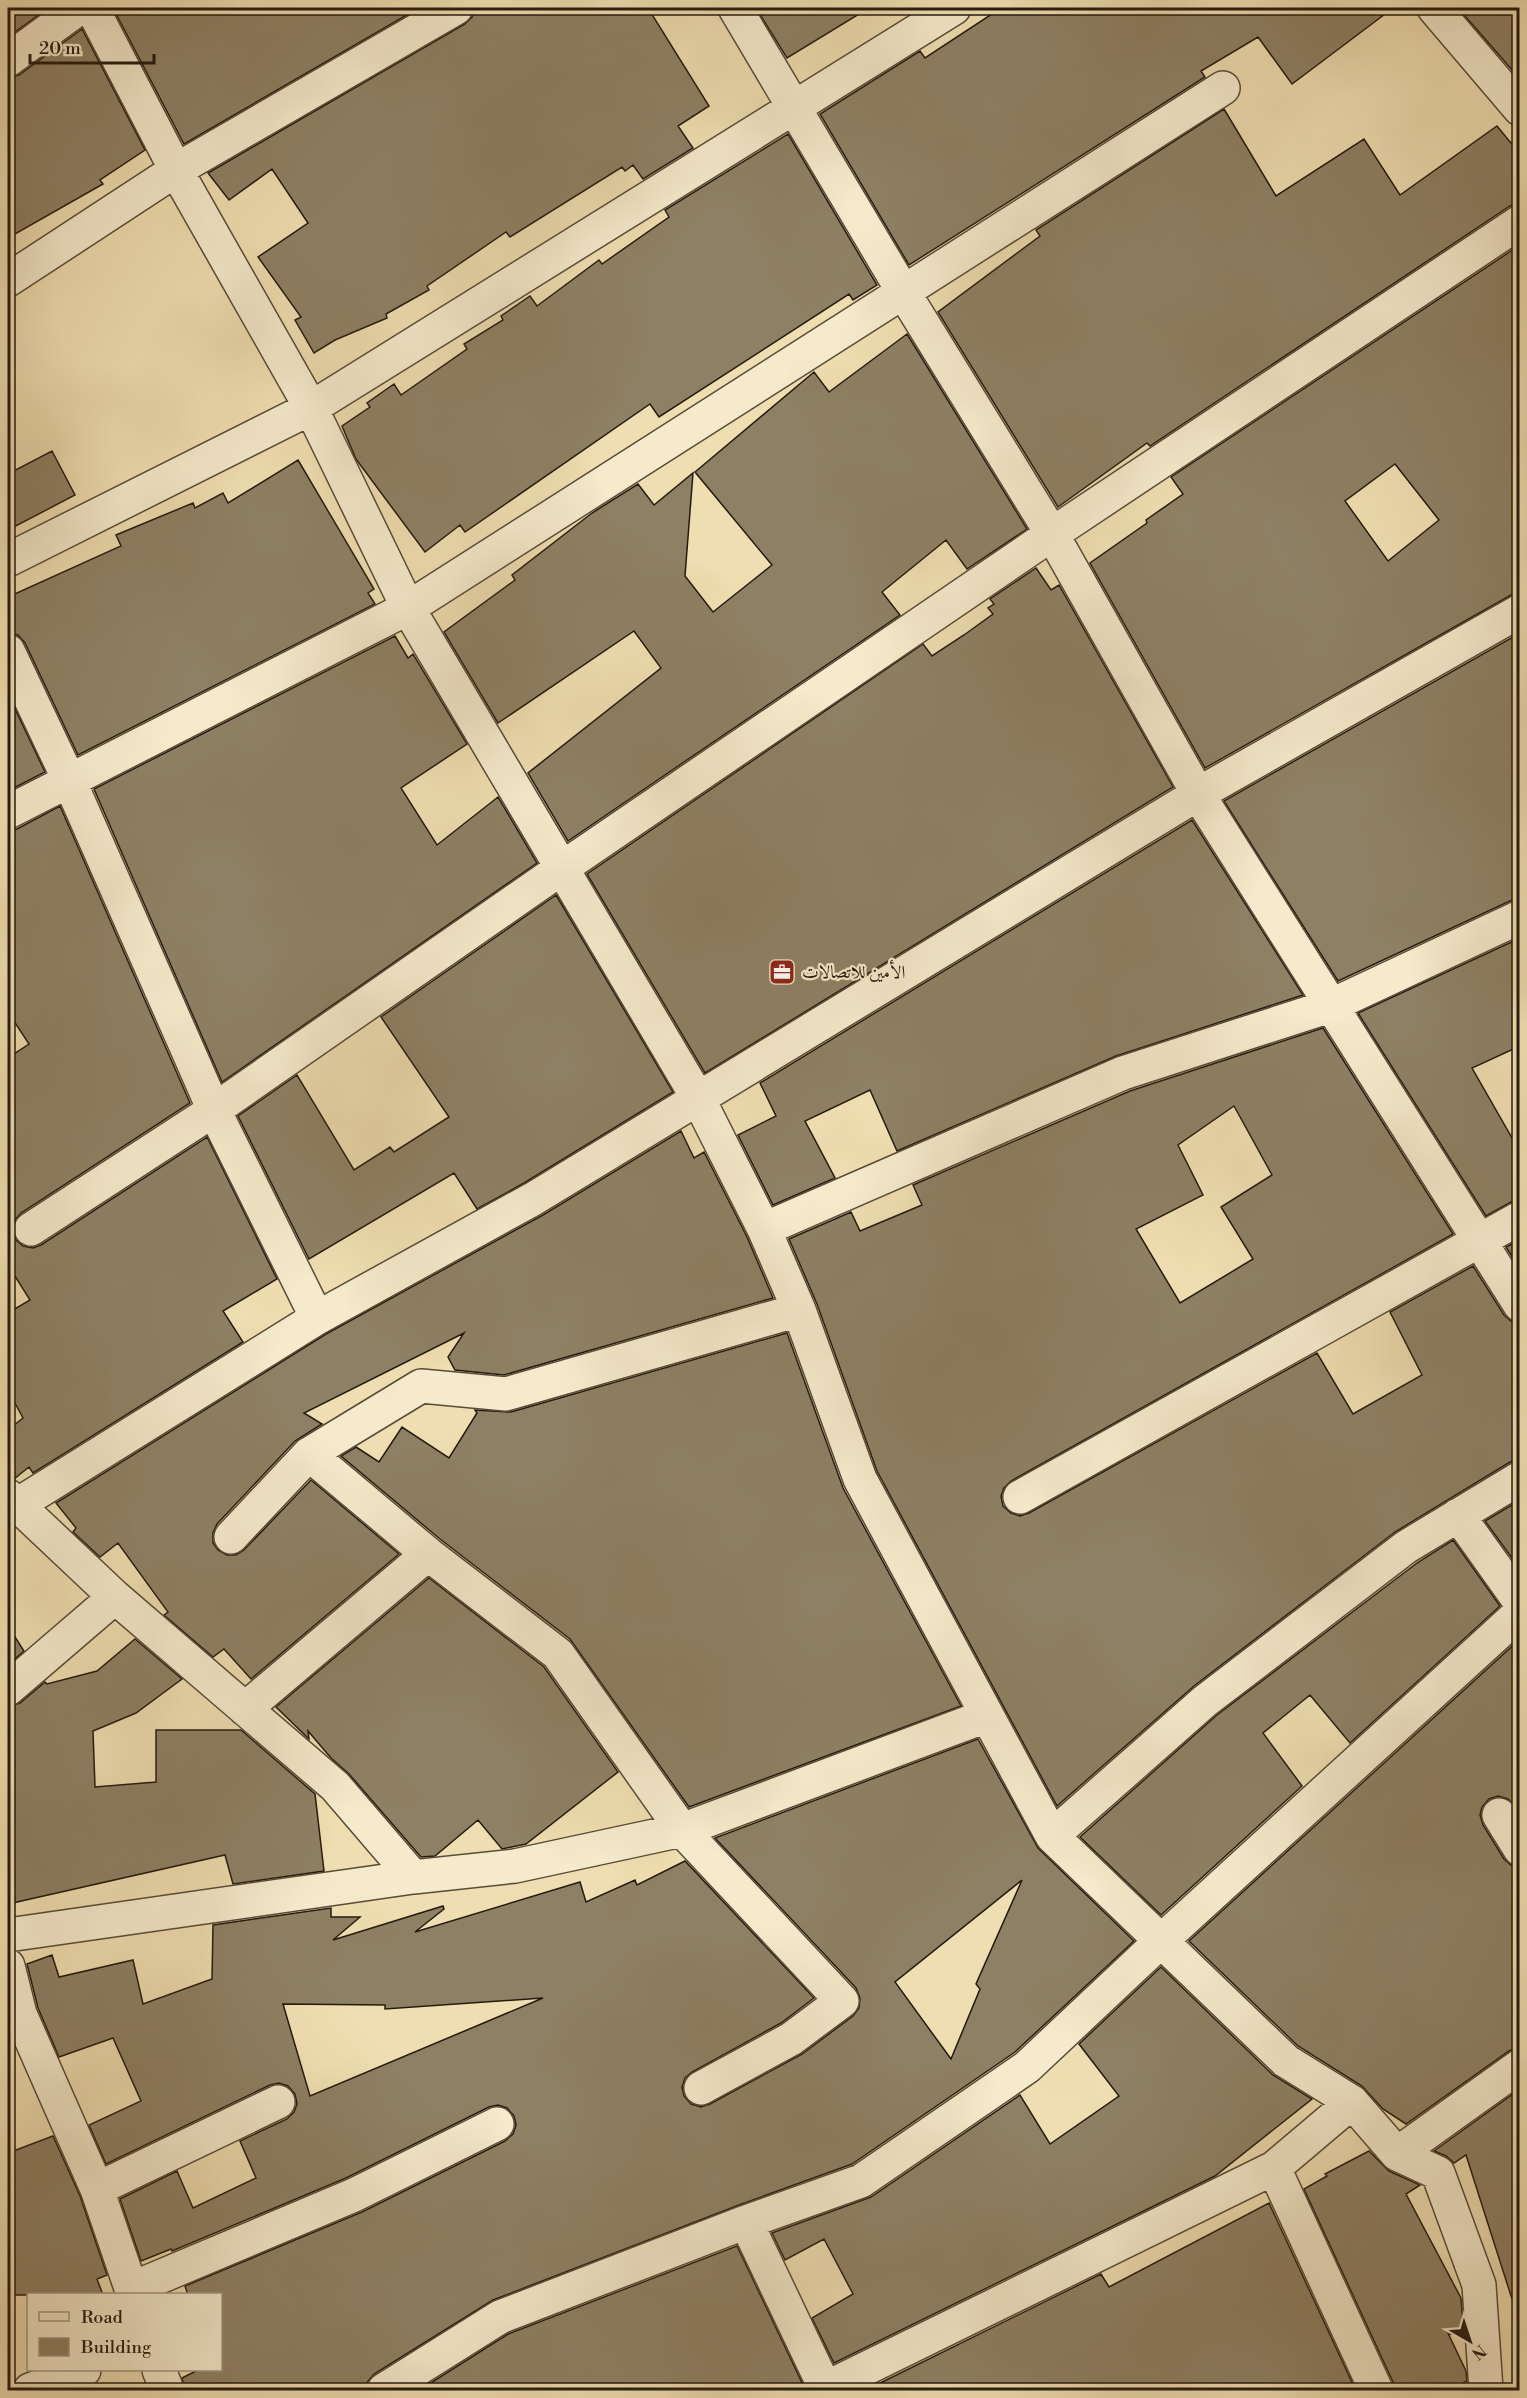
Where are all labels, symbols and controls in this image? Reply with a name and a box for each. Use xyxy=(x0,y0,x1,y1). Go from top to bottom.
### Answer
scale bar xyxy=(30,27,154,65)
text: 20 m xyxy=(39,37,81,60)
office icon: الأمين للاتصالات xyxy=(767,957,797,987)
place label: الأمين للاتصالات xyxy=(802,959,906,984)
legend xyxy=(27,2293,222,2371)
text: Road xyxy=(81,2306,124,2329)
north arrow xyxy=(1440,2311,1500,2371)
text: Building xyxy=(80,2336,152,2359)
text: N xyxy=(1467,2340,1490,2364)

